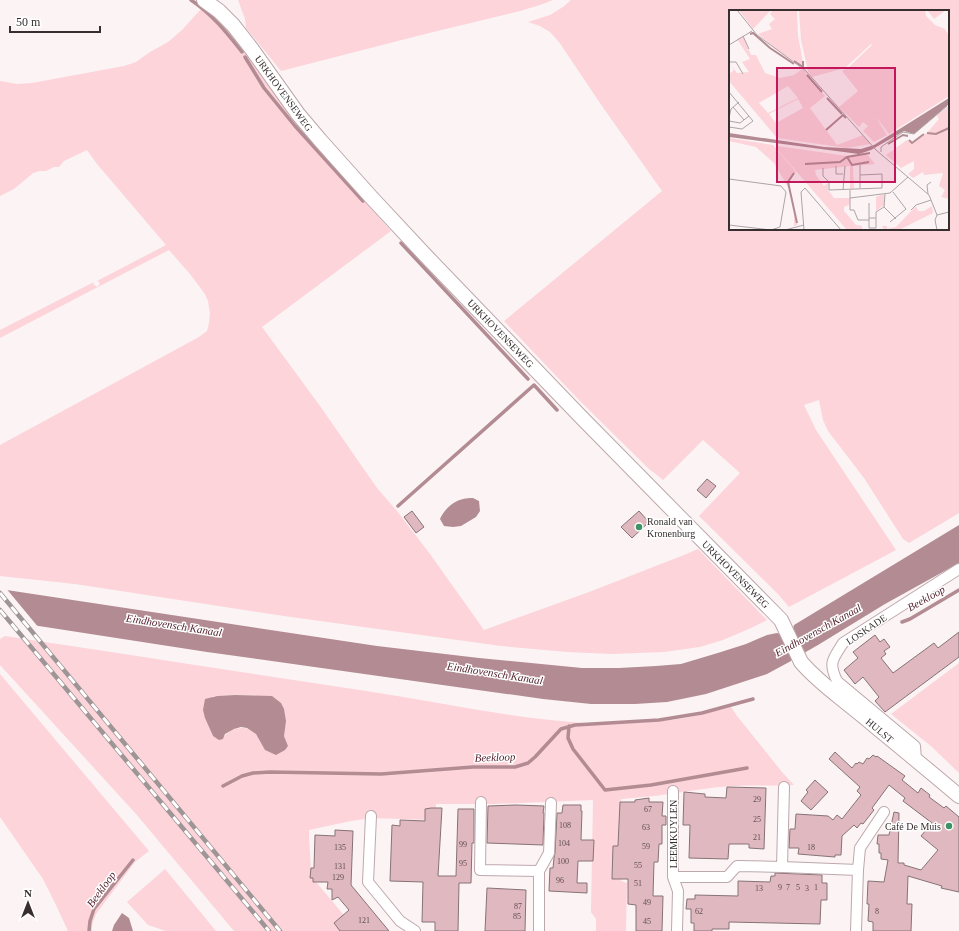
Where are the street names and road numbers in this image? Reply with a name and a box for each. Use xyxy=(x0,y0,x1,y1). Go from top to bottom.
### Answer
street label: URKHOVENSEWEG xyxy=(253,53,315,133)
street label: URKHOVENSEWEG xyxy=(465,297,536,370)
street label: URKHOVENSEWEG xyxy=(700,538,772,610)
street label: LOSKADE xyxy=(844,612,889,647)
street label: HULST xyxy=(864,716,896,745)
street label: LEEMKUYLEN xyxy=(668,800,679,868)

